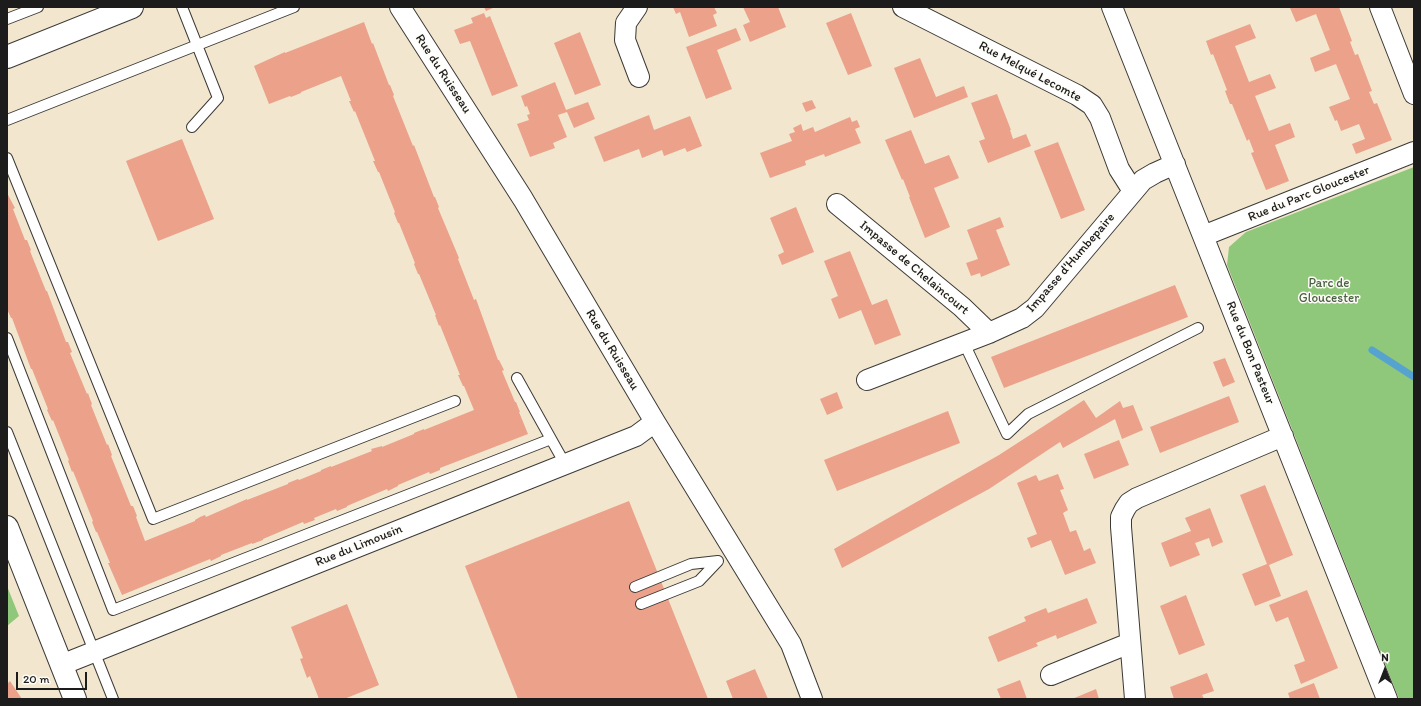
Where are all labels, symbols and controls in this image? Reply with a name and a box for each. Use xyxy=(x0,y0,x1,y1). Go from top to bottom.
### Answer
street label: Rue du Ruisseau xyxy=(412,31,474,117)
street label: Rue Melqué Lecomte xyxy=(976,38,1084,106)
street label: Rue du Parc Gloucester xyxy=(1246,162,1372,226)
street label: Impasse d'Humbepaire xyxy=(1023,210,1119,316)
street label: Impasse de Chelaincourt xyxy=(856,218,972,318)
park label: Parc de Gloucester xyxy=(1299,276,1359,307)
street label: Rue du Bon Pasteur xyxy=(1222,299,1278,407)
street label: Rue du Ruisseau xyxy=(582,307,642,393)
street label: Rue du Limousin xyxy=(313,521,405,571)
north arrow xyxy=(1365,650,1405,690)
text: N xyxy=(1381,651,1389,664)
scale bar xyxy=(18,664,89,690)
text: 20 m xyxy=(23,672,50,686)

